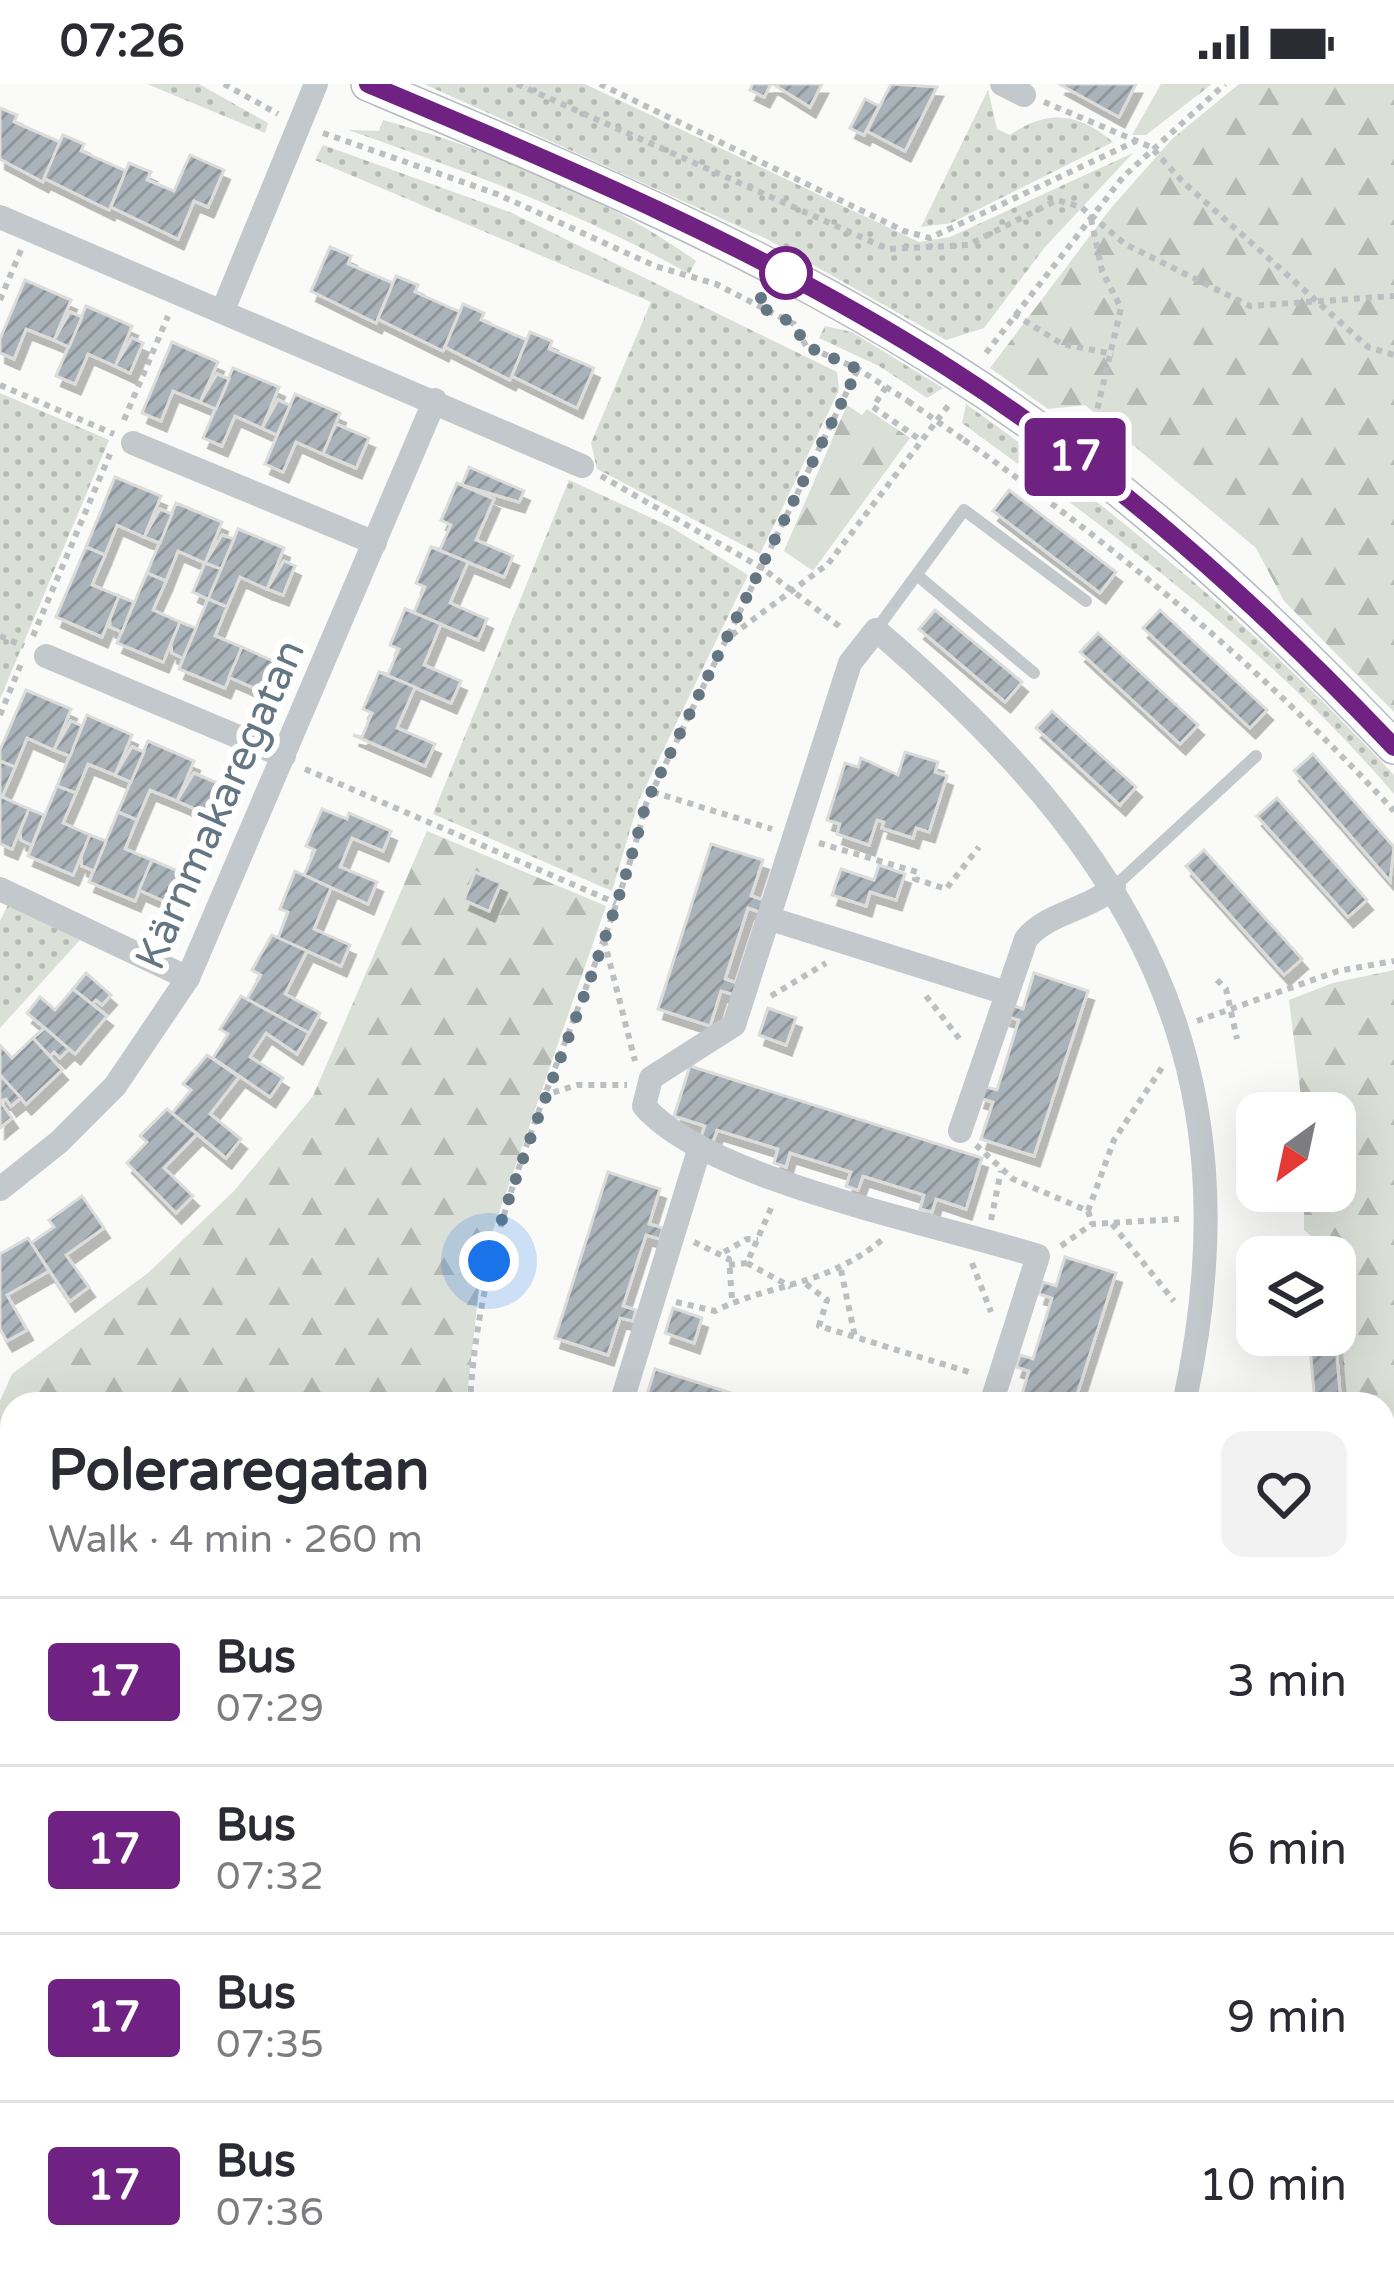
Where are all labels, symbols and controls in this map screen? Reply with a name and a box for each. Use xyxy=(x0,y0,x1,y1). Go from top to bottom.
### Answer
text: 07:26 xyxy=(60,15,185,69)
unlabelled marker xyxy=(761,248,811,298)
line badge: 17 xyxy=(1021,418,1129,496)
text: 17 xyxy=(1049,431,1101,482)
street label: Kärnmakaregatan xyxy=(125,632,316,977)
north arrow xyxy=(1236,1092,1356,1212)
map controls xyxy=(1236,1092,1356,1356)
your location xyxy=(459,1231,519,1291)
button: layers xyxy=(1236,1236,1356,1356)
button: heart xyxy=(1221,1431,1347,1557)
text: Poleraregatan xyxy=(48,1437,430,1505)
text: Walk · 4 min · 260 m xyxy=(48,1516,423,1563)
text: Bus xyxy=(216,1631,296,1685)
text: 3 min xyxy=(1227,1655,1347,1709)
text: 17 xyxy=(88,1656,140,1707)
text: 07:29 xyxy=(216,1685,324,1732)
text: Bus xyxy=(216,1799,296,1853)
text: 6 min xyxy=(1227,1823,1347,1877)
text: 17 xyxy=(88,1824,140,1875)
text: 07:32 xyxy=(216,1853,324,1900)
text: Bus xyxy=(216,1967,296,2021)
text: 9 min xyxy=(1227,1991,1347,2045)
text: 17 xyxy=(88,1992,140,2043)
text: 07:35 xyxy=(216,2021,324,2068)
text: Bus xyxy=(216,2135,296,2189)
text: 10 min xyxy=(1199,2159,1347,2213)
text: 17 xyxy=(88,2160,140,2211)
text: 07:36 xyxy=(216,2189,324,2236)

